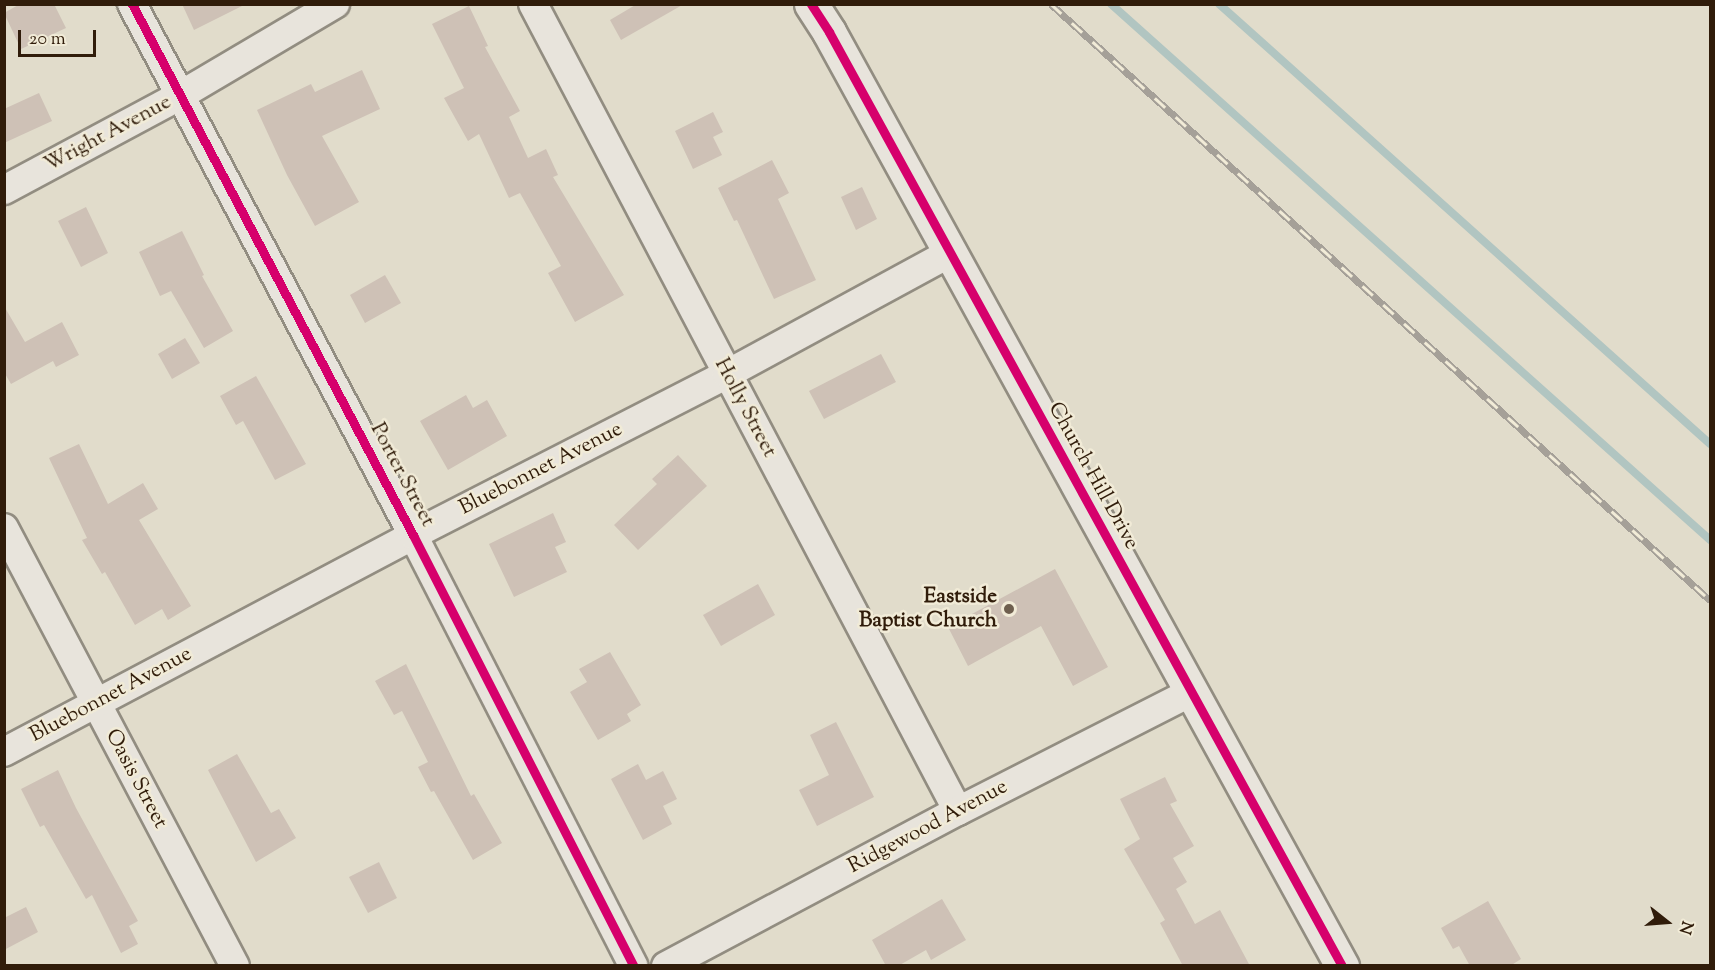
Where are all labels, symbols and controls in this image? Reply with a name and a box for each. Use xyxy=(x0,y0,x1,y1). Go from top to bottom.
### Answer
scale bar xyxy=(21,18,99,56)
text: 20 m xyxy=(29,27,66,53)
street label: Wright Avenue xyxy=(40,90,176,178)
street label: Holly Street xyxy=(708,354,782,462)
street label: Church Hill Drive xyxy=(1042,398,1144,554)
street label: Bluebonnet Avenue xyxy=(455,417,627,521)
street label: Porter Street xyxy=(364,419,440,531)
place label: Eastside Baptist Church xyxy=(859,584,997,634)
marker: Eastside Baptist Church xyxy=(1002,602,1016,616)
street label: Bluebonnet Avenue xyxy=(26,642,196,748)
street label: Oasis Street xyxy=(99,725,173,833)
street label: Ridgewood Avenue xyxy=(844,774,1012,880)
north arrow xyxy=(1637,892,1697,952)
text: N xyxy=(1672,918,1698,937)

